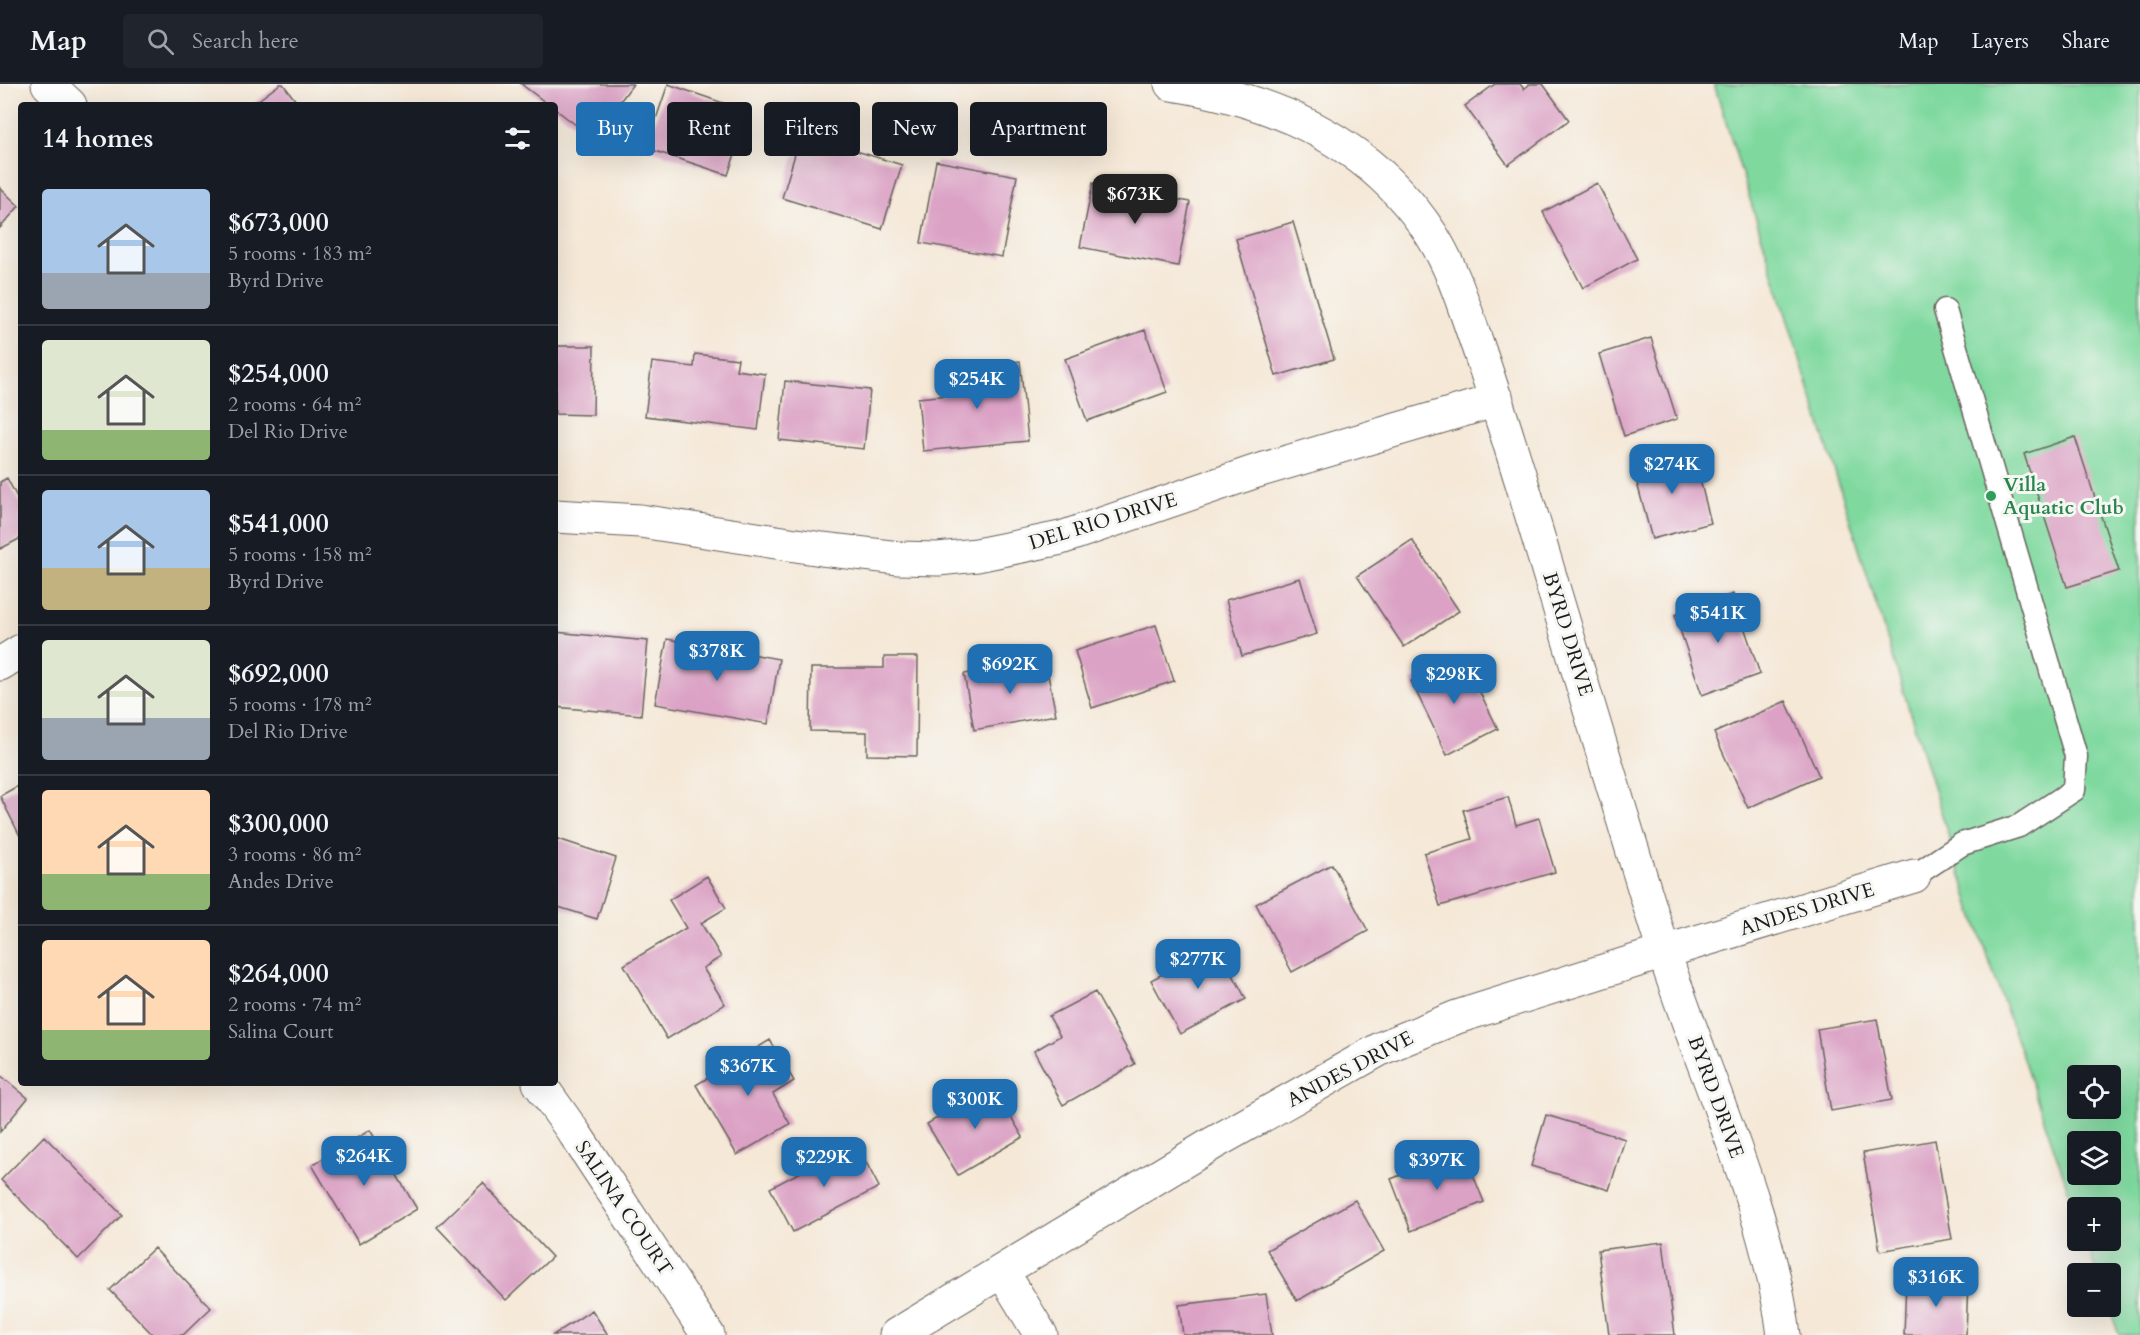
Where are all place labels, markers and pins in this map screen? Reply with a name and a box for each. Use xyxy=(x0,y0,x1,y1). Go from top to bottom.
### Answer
pin: $673K xyxy=(1093,174,1177,225)
pin: $254K xyxy=(935,359,1019,410)
pin: $274K xyxy=(1630,444,1714,495)
place label: Villa Aquatic Club xyxy=(2003,471,2124,521)
marker: Villa Aquatic Club xyxy=(1984,489,1998,503)
pin: $541K xyxy=(1676,593,1760,644)
pin: $378K xyxy=(675,631,759,682)
pin: $692K xyxy=(968,644,1052,695)
pin: $298K xyxy=(1412,654,1496,705)
pin: $277K xyxy=(1156,939,1240,990)
pin: $367K xyxy=(706,1046,790,1097)
pin: $300K xyxy=(933,1079,1017,1130)
pin: $264K xyxy=(322,1136,406,1187)
pin: $229K xyxy=(782,1137,866,1188)
pin: $397K xyxy=(1395,1140,1479,1191)
pin: $316K xyxy=(1894,1257,1978,1308)

